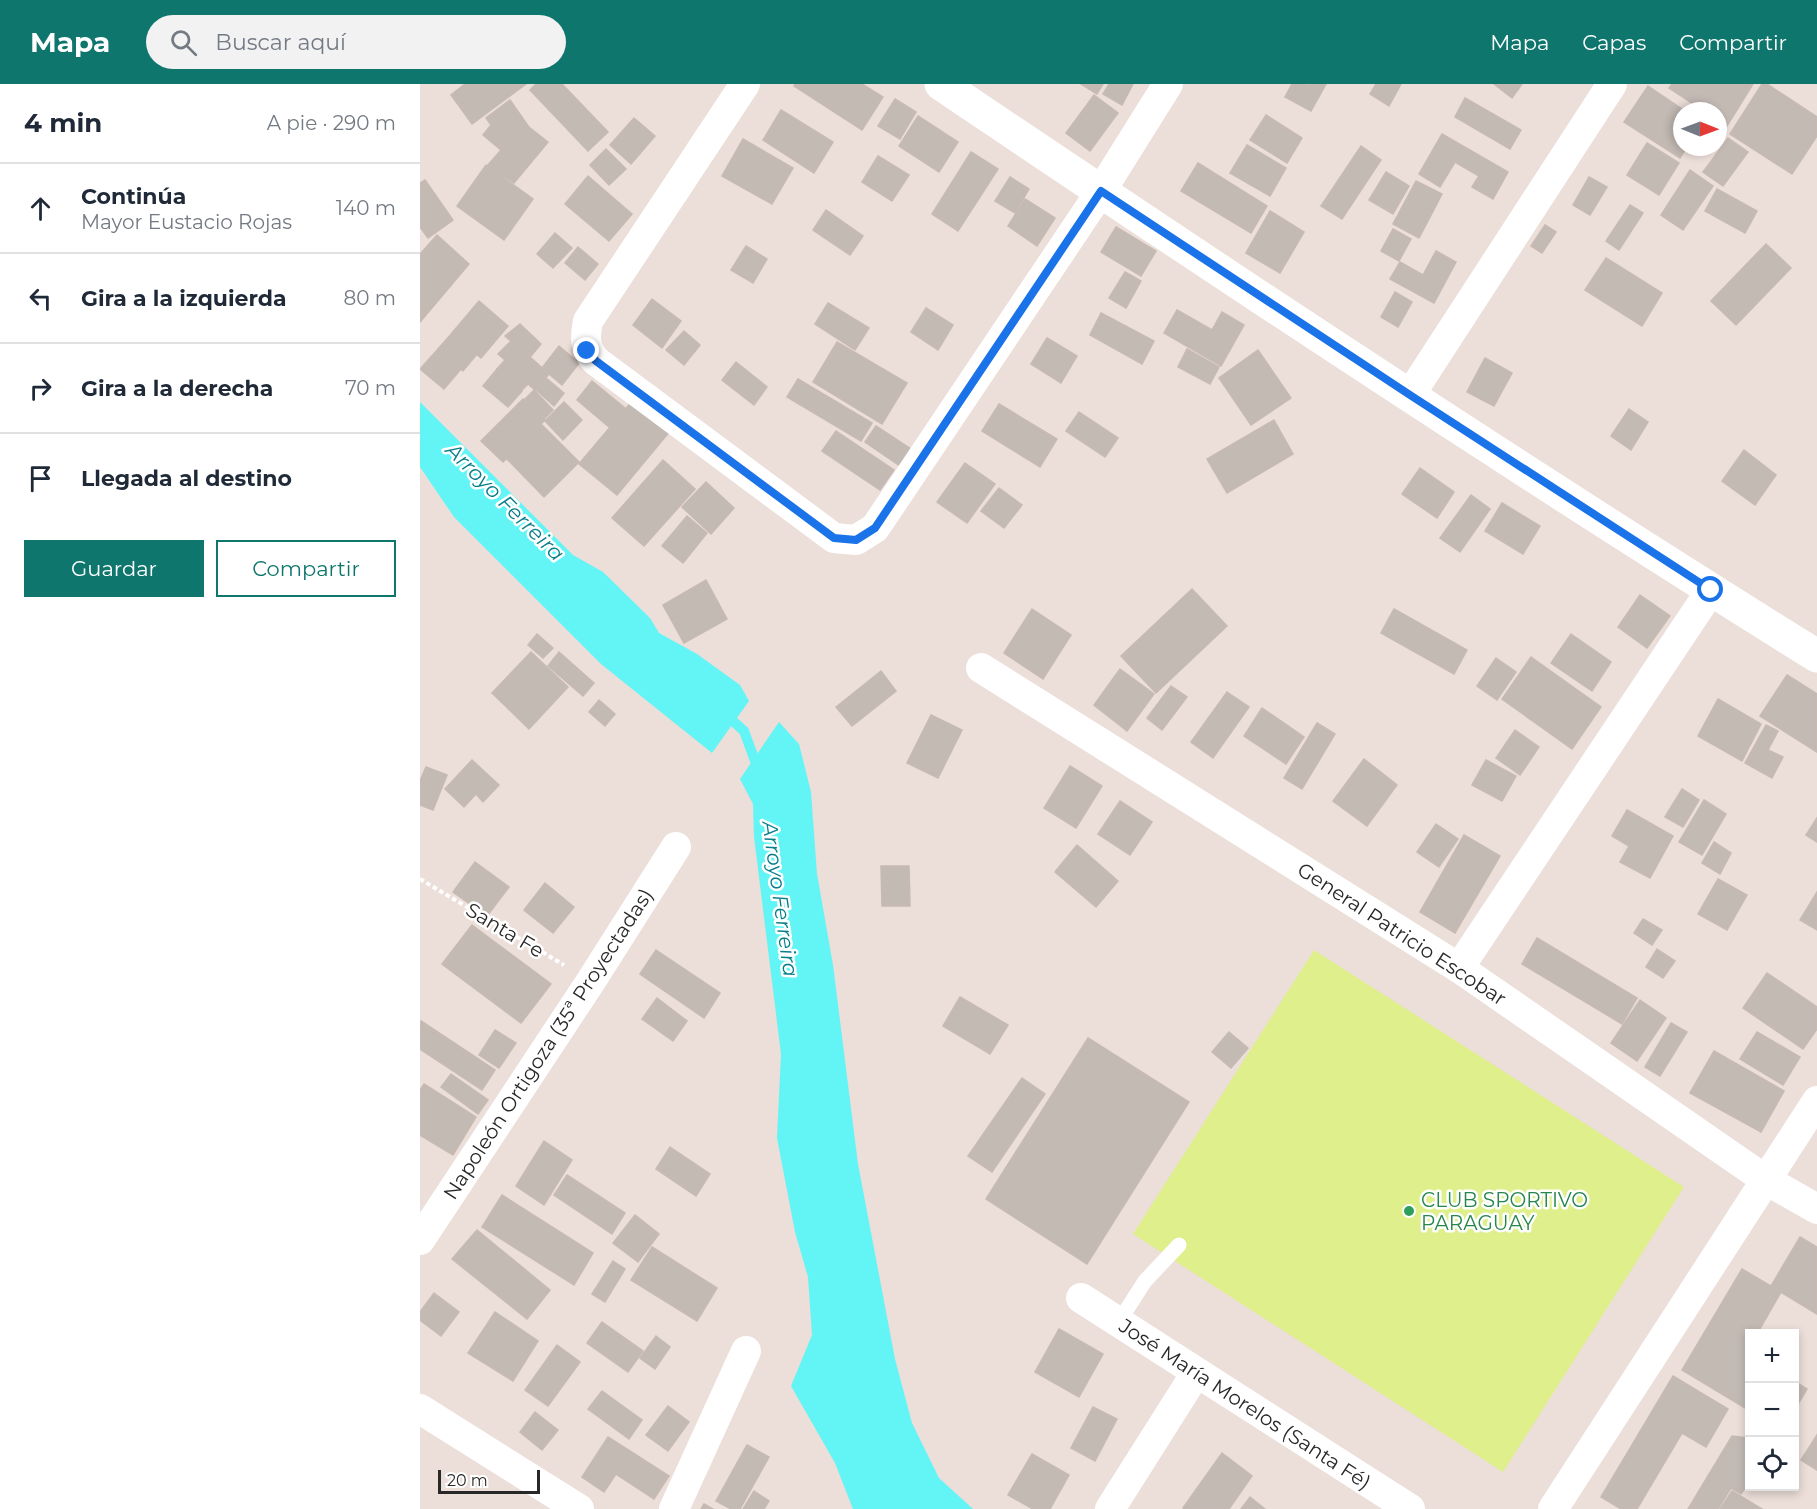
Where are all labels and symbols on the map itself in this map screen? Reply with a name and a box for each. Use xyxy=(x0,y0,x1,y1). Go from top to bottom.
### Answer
north arrow xyxy=(1673,102,1727,156)
route end xyxy=(573,337,599,363)
water label: Arroyo Ferreira xyxy=(440,436,570,566)
route start xyxy=(1697,576,1723,602)
water label: Arroyo Ferreira xyxy=(757,818,804,978)
street label: General Patricio Escobar xyxy=(1293,857,1511,1011)
street label: Napoleón Ortigoza (35ª Proyectadas) xyxy=(438,884,658,1204)
street label: Santa Fe xyxy=(462,897,548,963)
place label: CLUB SPORTIVO PARAGUAY xyxy=(1421,1188,1588,1235)
marker: CLUB SPORTIVO PARAGUAY xyxy=(1402,1204,1416,1218)
street label: José María Morelos (Santa Fé) xyxy=(1114,1313,1375,1494)
scale bar xyxy=(438,1467,540,1494)

